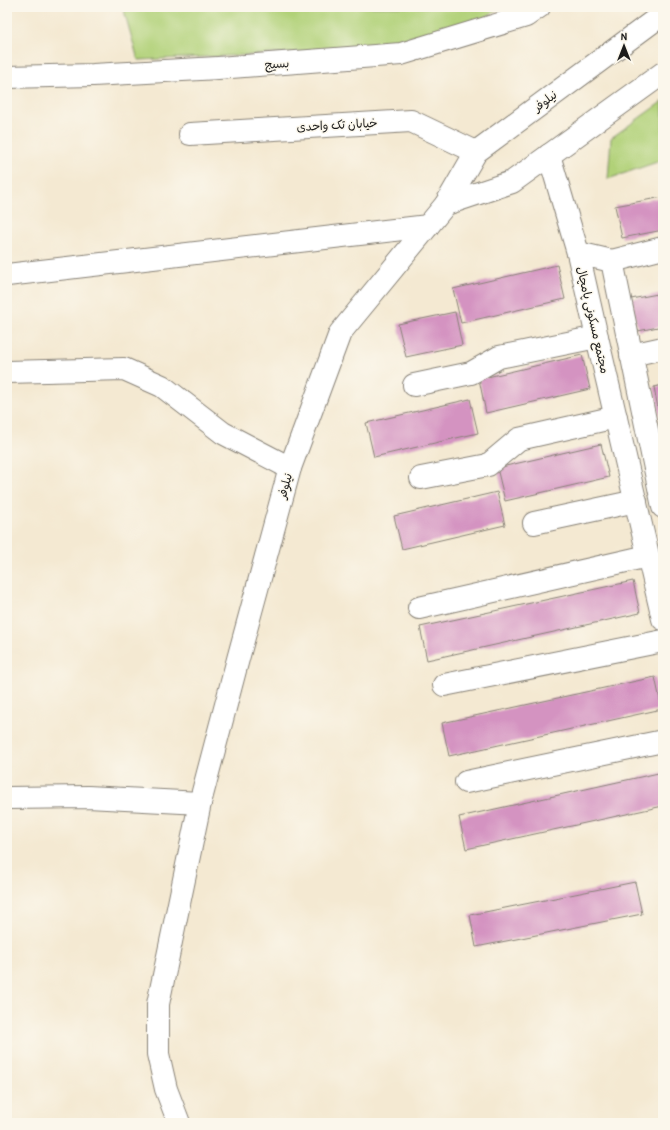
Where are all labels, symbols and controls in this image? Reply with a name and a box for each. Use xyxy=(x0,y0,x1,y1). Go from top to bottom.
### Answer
north arrow xyxy=(604,26,644,66)
text: N xyxy=(621,29,627,43)
street label: بسیج xyxy=(264,54,290,74)
street label: نیلوفر xyxy=(528,86,560,116)
street label: خیابان تک واحدی xyxy=(296,114,378,135)
street label: مجتمع مسکونی پامچال xyxy=(572,265,614,375)
street label: نیلوفر xyxy=(273,471,296,502)

